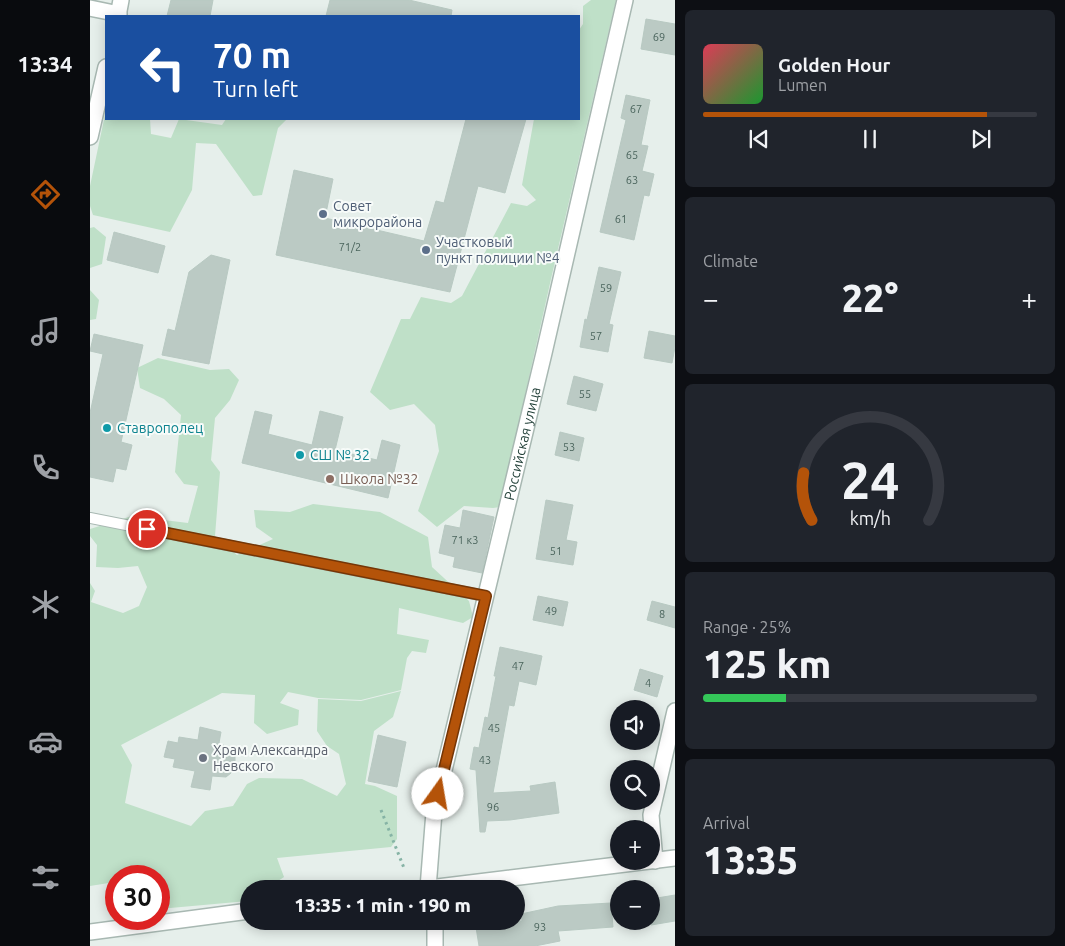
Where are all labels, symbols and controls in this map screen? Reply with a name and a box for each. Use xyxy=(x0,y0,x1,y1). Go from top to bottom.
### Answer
house number: 69 xyxy=(653,31,665,43)
icon: left xyxy=(130,35,195,100)
text: 70 m xyxy=(213,35,291,75)
text: 13:34 xyxy=(17,51,73,76)
text: Golden Hour xyxy=(778,54,890,76)
text: Turn left xyxy=(213,76,298,101)
text: Lumen xyxy=(778,76,827,94)
house number: 67 xyxy=(630,103,642,115)
icon: previous xyxy=(745,125,773,153)
icon: pause xyxy=(856,125,884,153)
icon: next xyxy=(967,125,995,153)
house number: 65 xyxy=(626,149,638,161)
house number: 63 xyxy=(626,174,638,186)
icon: directions xyxy=(28,177,63,212)
place label: Совет микрорайона xyxy=(333,198,422,230)
marker: Совет микрорайона xyxy=(317,208,329,220)
house number: 61 xyxy=(615,213,627,225)
place label: Участковый пункт полиции №4 xyxy=(436,234,560,266)
house number: 71/2 xyxy=(339,241,361,253)
marker: Участковый пункт полиции №4 xyxy=(420,244,432,256)
text: Climate xyxy=(703,252,758,270)
text: 22° xyxy=(842,277,898,319)
house number: 59 xyxy=(600,282,612,294)
text: − xyxy=(703,283,719,314)
text: + xyxy=(1021,283,1037,314)
icon: music xyxy=(28,314,63,349)
house number: 57 xyxy=(590,330,602,342)
street label: Российская улица xyxy=(501,385,544,502)
house number: 55 xyxy=(579,388,591,400)
place label: Ставрополец xyxy=(117,420,203,436)
marker: Ставрополец xyxy=(101,422,113,434)
house number: 53 xyxy=(563,441,575,453)
place label: СШ № 32 xyxy=(310,447,370,463)
marker: СШ № 32 xyxy=(294,449,306,461)
icon: phone xyxy=(28,450,63,485)
text: 24 xyxy=(841,451,899,509)
place label: Школа №32 xyxy=(340,471,419,487)
marker: Школа №32 xyxy=(324,473,336,485)
pin xyxy=(126,508,168,550)
text: km/h xyxy=(849,508,891,528)
icon: arrive xyxy=(133,515,161,543)
house number: 71 к3 xyxy=(452,534,478,546)
house number: 51 xyxy=(550,545,562,557)
icon: climate xyxy=(28,587,63,622)
house number: 49 xyxy=(545,605,557,617)
house number: 8 xyxy=(659,608,665,620)
text: Range · 25% xyxy=(703,618,791,636)
text: 125 km xyxy=(703,643,831,685)
house number: 47 xyxy=(512,660,524,672)
house number: 4 xyxy=(645,677,651,689)
map controls xyxy=(610,700,660,930)
button: sound xyxy=(610,700,660,750)
house number: 45 xyxy=(488,722,500,734)
icon: car xyxy=(28,724,63,759)
place label: Храм Александра Невского xyxy=(213,742,328,774)
marker: Храм Александра Невского xyxy=(197,752,209,764)
house number: 43 xyxy=(479,754,491,766)
button: search xyxy=(610,760,660,810)
position arrow xyxy=(411,767,463,819)
house number: 96 xyxy=(487,801,499,813)
text: Arrival xyxy=(703,814,750,832)
button: + xyxy=(610,820,660,870)
text: 13:35 xyxy=(703,839,798,881)
icon: filters xyxy=(28,860,63,895)
speed limit sign: 30 xyxy=(105,865,170,930)
button: − xyxy=(610,880,660,930)
text: 13:35 · 1 min · 190 m xyxy=(294,894,471,916)
house number: 93 xyxy=(534,921,546,933)

